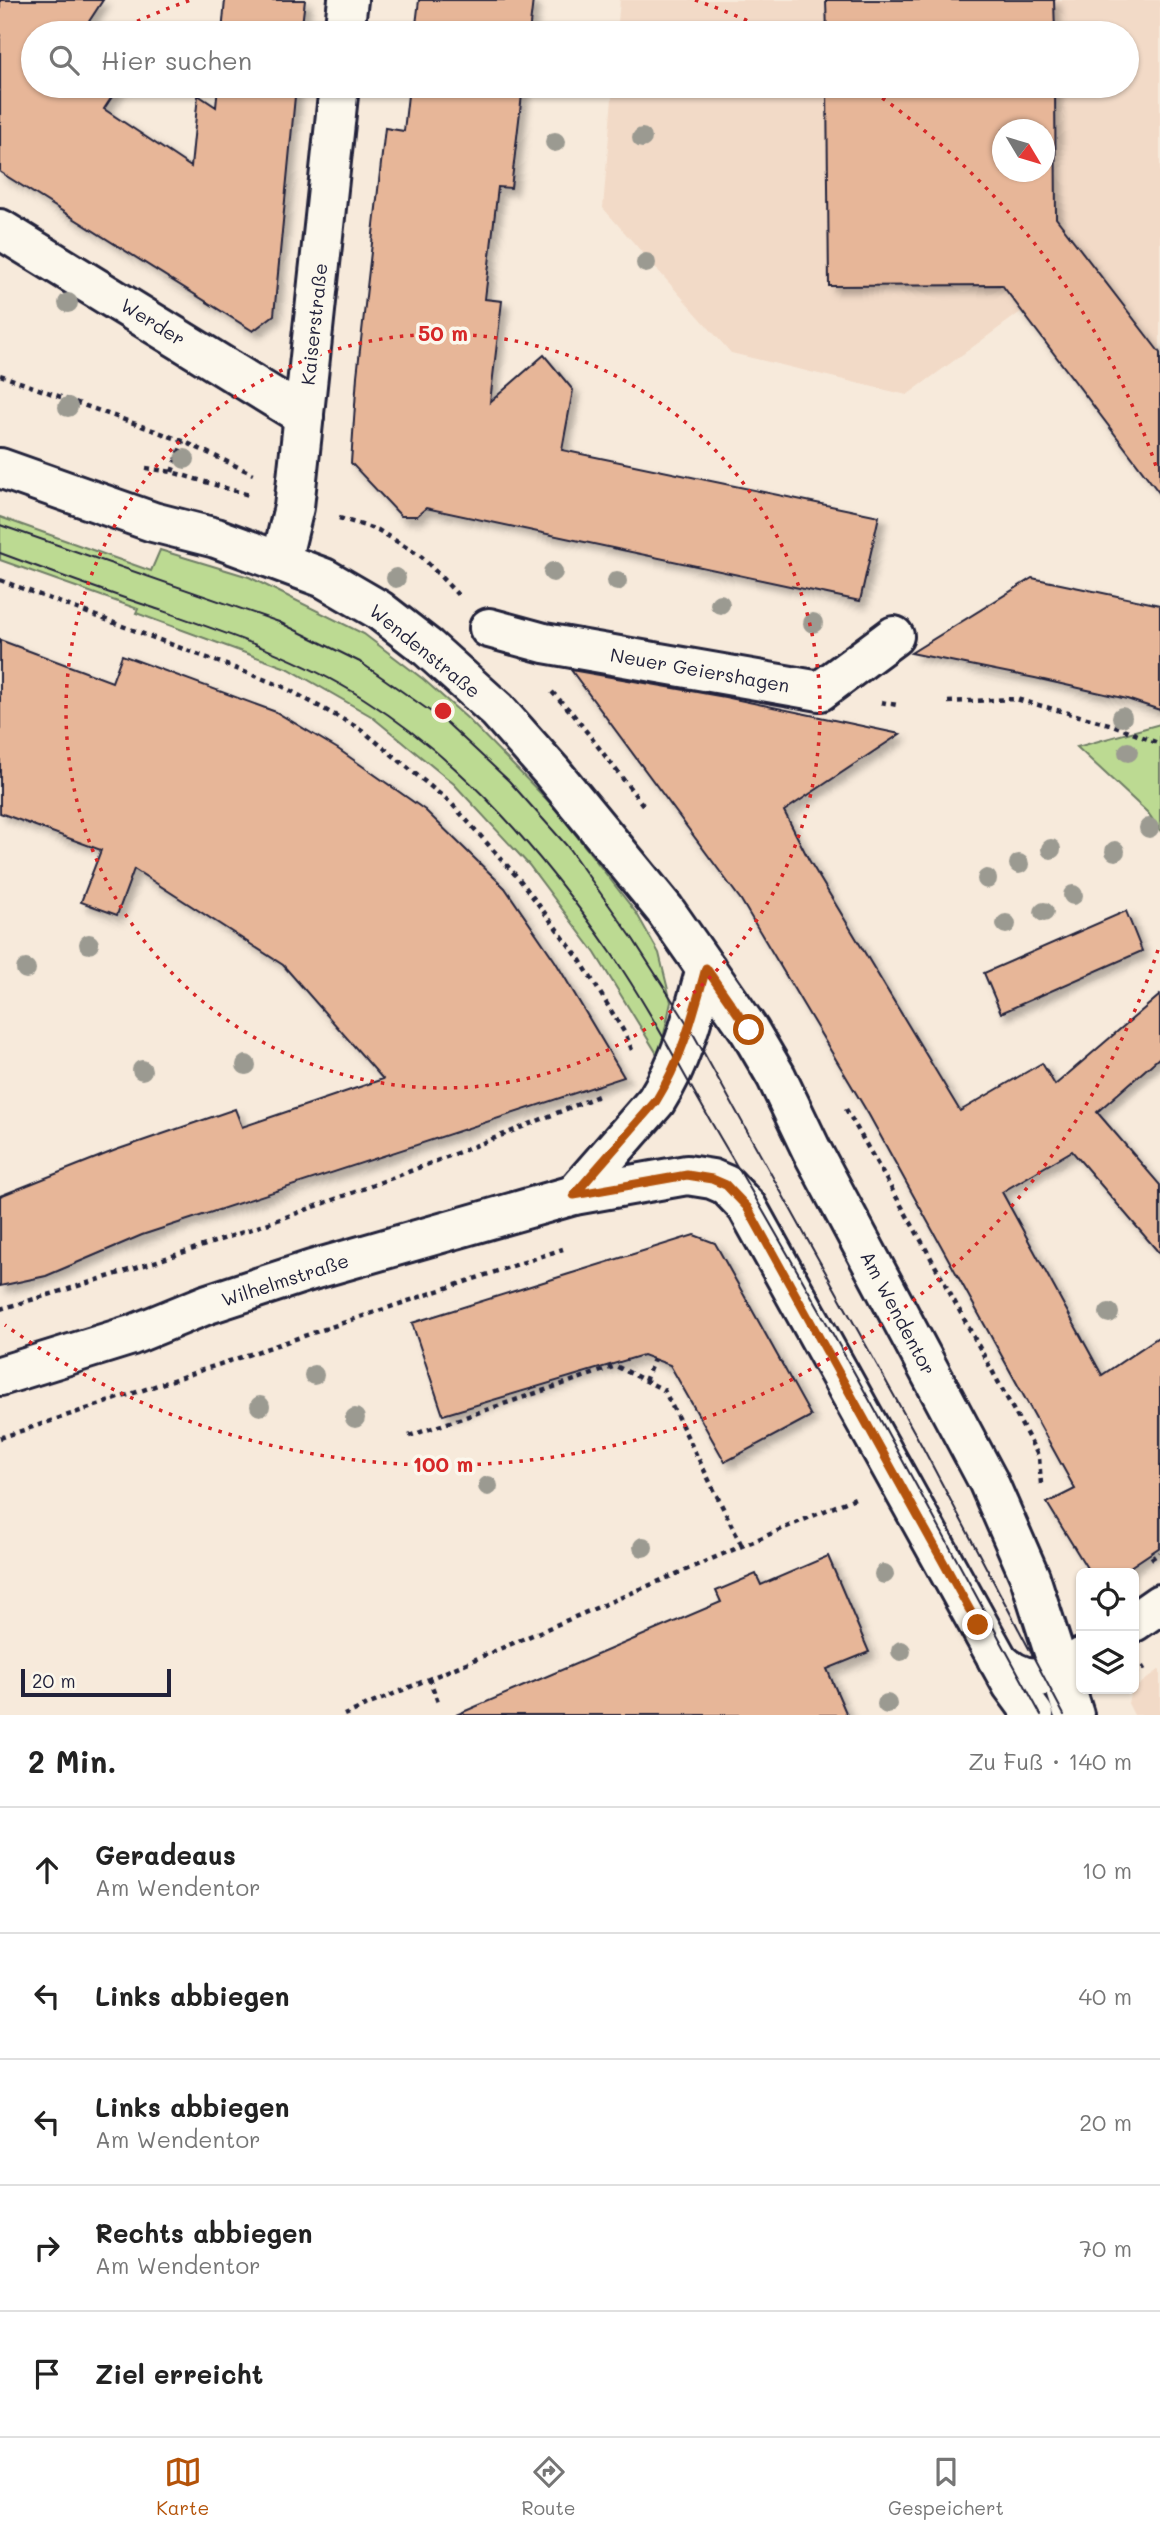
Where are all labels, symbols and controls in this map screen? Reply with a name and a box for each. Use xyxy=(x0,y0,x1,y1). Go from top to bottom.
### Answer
search box xyxy=(21,21,1139,98)
icon: search xyxy=(45,41,83,79)
text: Hier suchen xyxy=(101,43,252,77)
north arrow xyxy=(992,119,1055,182)
street label: Kaiserstraße xyxy=(295,262,332,386)
street label: Werder xyxy=(116,292,190,351)
text: 50 m xyxy=(418,319,468,346)
street label: Wendenstraße xyxy=(365,598,486,703)
street label: Neuer Geiershagen xyxy=(608,641,792,698)
centre of rings xyxy=(431,699,455,723)
route start xyxy=(733,1014,764,1045)
street label: Am Wendentor xyxy=(855,1246,942,1379)
street label: Wilhelmstraße xyxy=(218,1247,352,1312)
text: 100 m xyxy=(413,1450,473,1477)
map controls xyxy=(1076,1568,1139,1694)
button: locate xyxy=(1076,1568,1139,1631)
route end xyxy=(962,1609,993,1640)
button: layers xyxy=(1076,1631,1139,1694)
scale bar xyxy=(21,1666,172,1698)
text: 20 m xyxy=(32,1668,76,1693)
text: 2 Min. xyxy=(28,1741,116,1781)
text: Zu Fuß · 140 m xyxy=(968,1746,1132,1776)
text: Geradeaus xyxy=(95,1838,236,1872)
icon: ahead xyxy=(28,1851,66,1889)
text: 10 m xyxy=(1082,1855,1132,1885)
text: Am Wendentor xyxy=(95,1872,261,1902)
icon: left xyxy=(28,1977,66,2015)
text: Links abbiegen xyxy=(95,1979,290,2013)
text: 40 m xyxy=(1079,1981,1132,2011)
text: Links abbiegen xyxy=(95,2090,290,2124)
icon: left xyxy=(28,2103,66,2141)
text: 20 m xyxy=(1079,2107,1132,2137)
text: Am Wendentor xyxy=(95,2124,261,2154)
text: Rechts abbiegen xyxy=(95,2216,312,2250)
icon: right xyxy=(28,2229,66,2267)
text: 70 m xyxy=(1079,2233,1132,2263)
text: Am Wendentor xyxy=(95,2250,261,2280)
icon: arrive xyxy=(28,2355,66,2393)
text: Ziel erreicht xyxy=(95,2357,263,2391)
tab: Karte xyxy=(156,2453,209,2520)
tab: Route xyxy=(522,2453,576,2520)
tab: Gespeichert xyxy=(888,2453,1004,2520)

